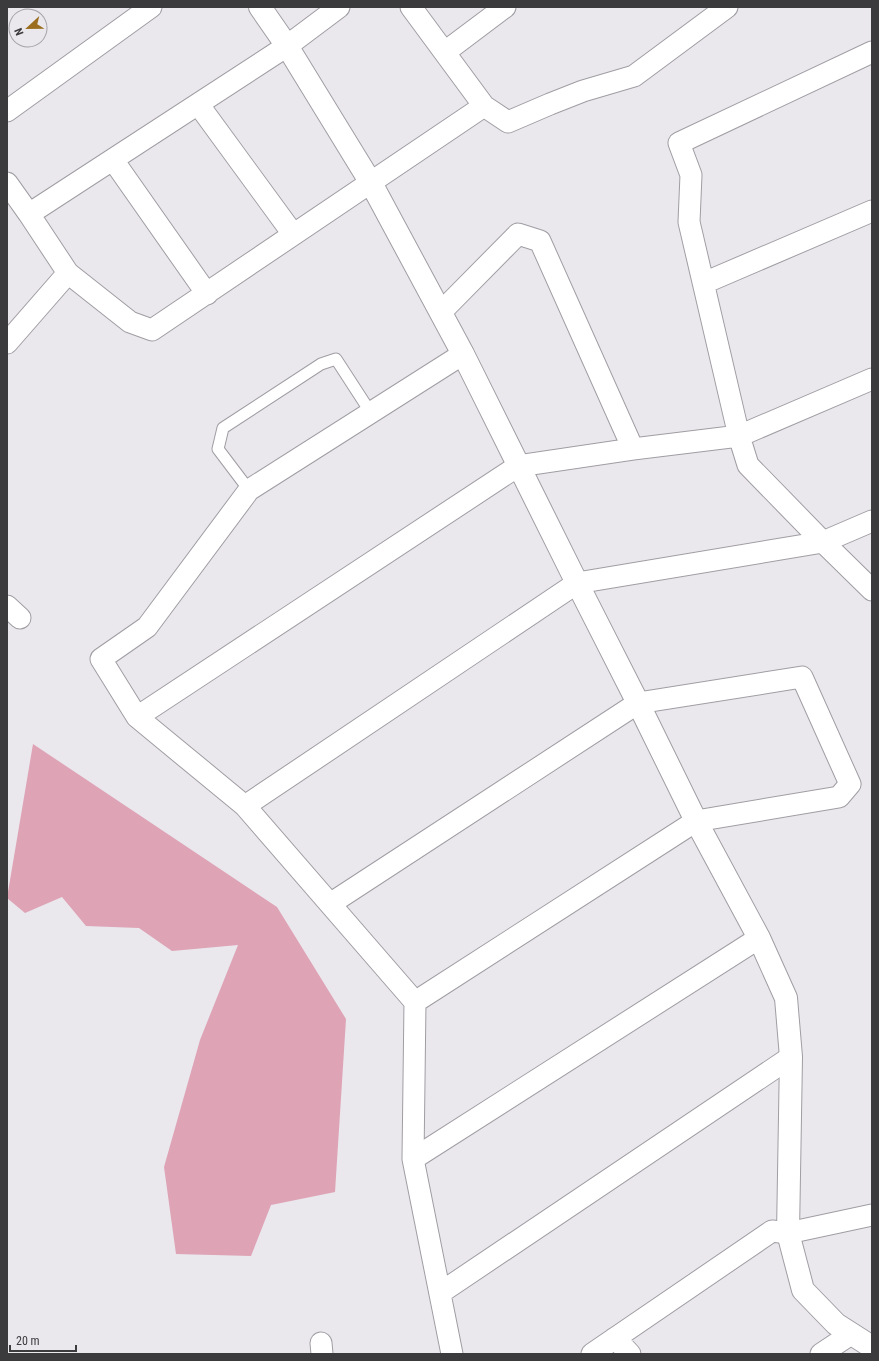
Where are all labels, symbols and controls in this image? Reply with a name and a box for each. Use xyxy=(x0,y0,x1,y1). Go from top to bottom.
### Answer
north arrow xyxy=(8,8,48,48)
text: N xyxy=(12,26,26,37)
scale bar xyxy=(10,1327,76,1353)
text: 20 m xyxy=(16,1334,40,1348)

